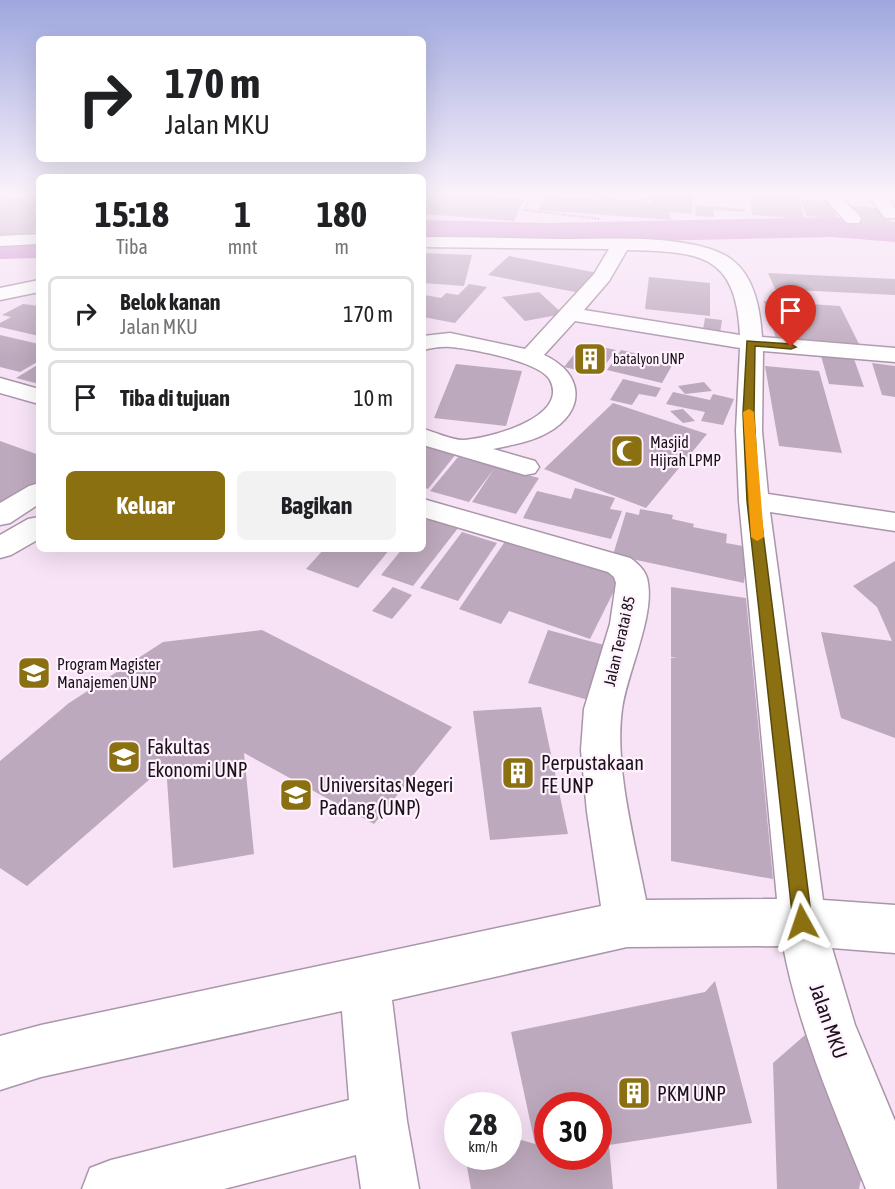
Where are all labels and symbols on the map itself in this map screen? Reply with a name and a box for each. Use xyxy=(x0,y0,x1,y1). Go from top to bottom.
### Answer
pin xyxy=(765,285,816,347)
building icon: batalyon UNP xyxy=(572,341,608,377)
place label: batalyon UNP xyxy=(613,351,685,367)
mosque icon: Masjid Hijrah LPMP xyxy=(609,433,645,469)
place label: Masjid Hijrah LPMP xyxy=(650,433,721,470)
street label: Jalan Teratai 85 xyxy=(600,594,638,688)
school or university icon: Program Magister Manajemen UNP xyxy=(16,655,52,691)
place label: Program Magister Manajemen UNP xyxy=(57,655,161,692)
place label: Fakultas Ekonomi UNP xyxy=(147,735,248,781)
school or university icon: Fakultas Ekonomi UNP xyxy=(106,739,142,775)
place label: Perpustakaan FE UNP xyxy=(541,751,644,797)
building icon: Perpustakaan FE UNP xyxy=(500,755,536,791)
place label: Universitas Negeri Padang (UNP) xyxy=(319,773,453,819)
school or university icon: Universitas Negeri Padang (UNP) xyxy=(278,777,314,813)
position arrow xyxy=(770,890,834,954)
street label: Jalan MKU xyxy=(805,980,853,1062)
building icon: PKM UNP xyxy=(616,1075,652,1111)
place label: PKM UNP xyxy=(657,1082,726,1105)
speed limit sign: 30 xyxy=(534,1092,612,1170)

